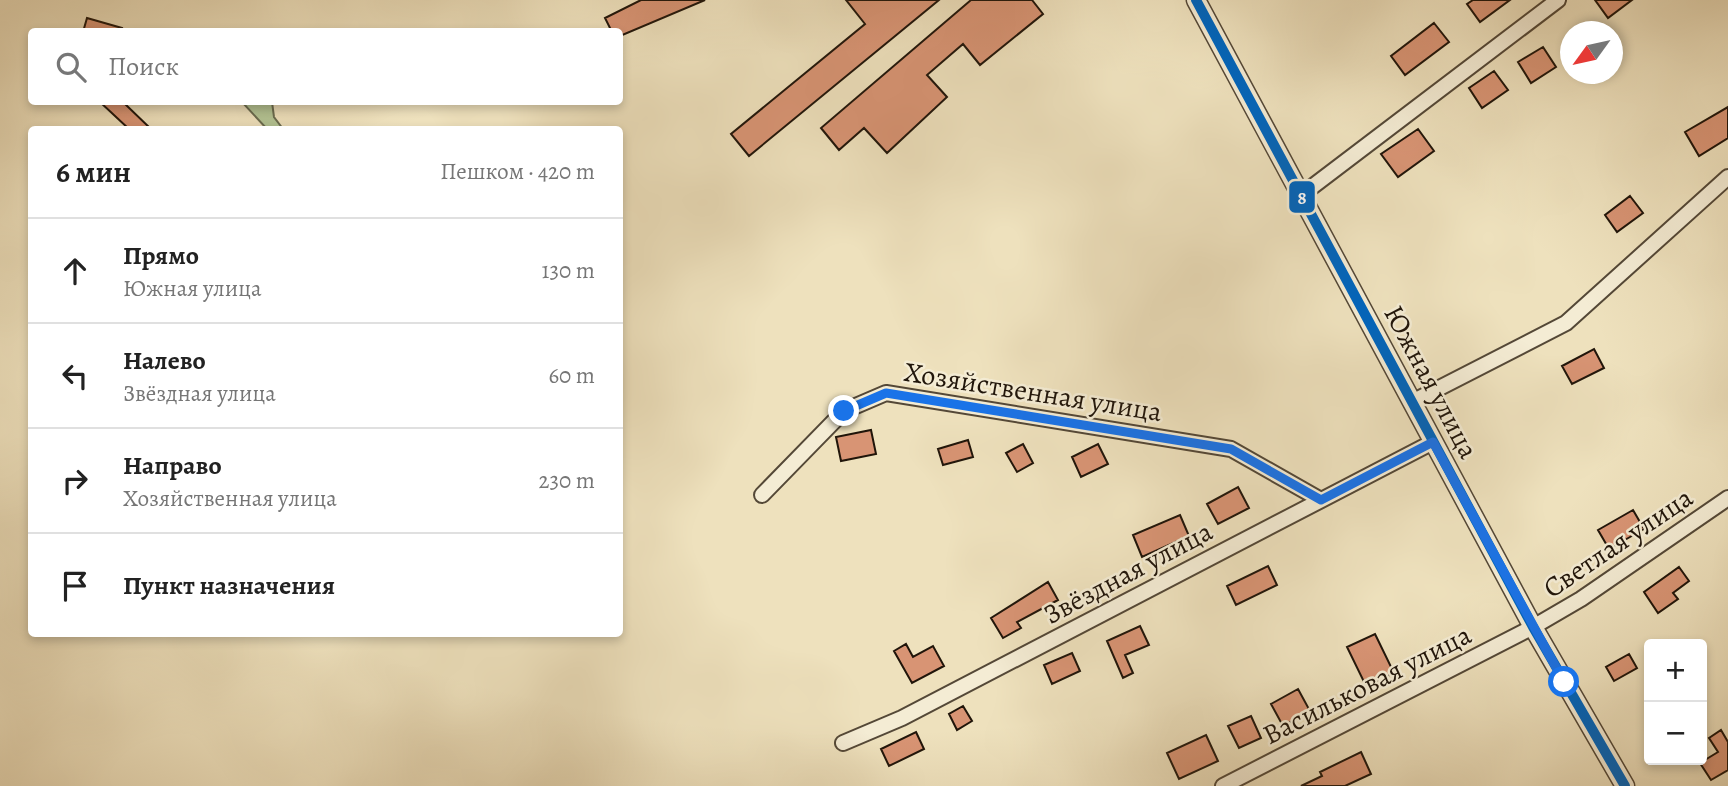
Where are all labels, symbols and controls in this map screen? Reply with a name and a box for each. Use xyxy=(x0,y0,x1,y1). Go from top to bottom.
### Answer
north arrow xyxy=(1560,21,1623,84)
search box xyxy=(28,28,623,105)
icon: search xyxy=(52,48,90,86)
text: Поиск xyxy=(108,49,179,84)
text: 6 мин xyxy=(56,152,131,192)
text: Пешком · 420 m xyxy=(440,156,595,187)
line badge: 8 xyxy=(1288,180,1316,214)
text: 8 xyxy=(1297,185,1307,211)
text: Прямо xyxy=(123,238,199,273)
icon: ahead xyxy=(56,252,94,290)
text: 130 m xyxy=(542,255,595,286)
text: Южная улица xyxy=(123,273,262,304)
street label: Южная улица xyxy=(1375,299,1487,466)
text: Налево xyxy=(123,343,206,378)
street label: Хозяйственная улица xyxy=(901,353,1165,431)
icon: left xyxy=(56,357,94,395)
text: 60 m xyxy=(548,360,595,391)
text: Звёздная улица xyxy=(123,378,276,409)
route end xyxy=(828,395,859,426)
text: Направо xyxy=(123,448,222,483)
icon: right xyxy=(56,462,94,500)
text: 230 m xyxy=(539,465,595,496)
street label: Светлая улица xyxy=(1536,479,1700,607)
text: Хозяйственная улица xyxy=(123,483,337,514)
street label: Звёздная улица xyxy=(1037,513,1219,633)
icon: arrive xyxy=(56,567,94,605)
text: Пункт назначения xyxy=(123,568,335,603)
street label: Васильковая улица xyxy=(1256,616,1478,754)
map controls xyxy=(1644,639,1707,765)
button: + xyxy=(1644,639,1707,702)
route start xyxy=(1548,666,1579,697)
button: − xyxy=(1644,702,1707,765)

